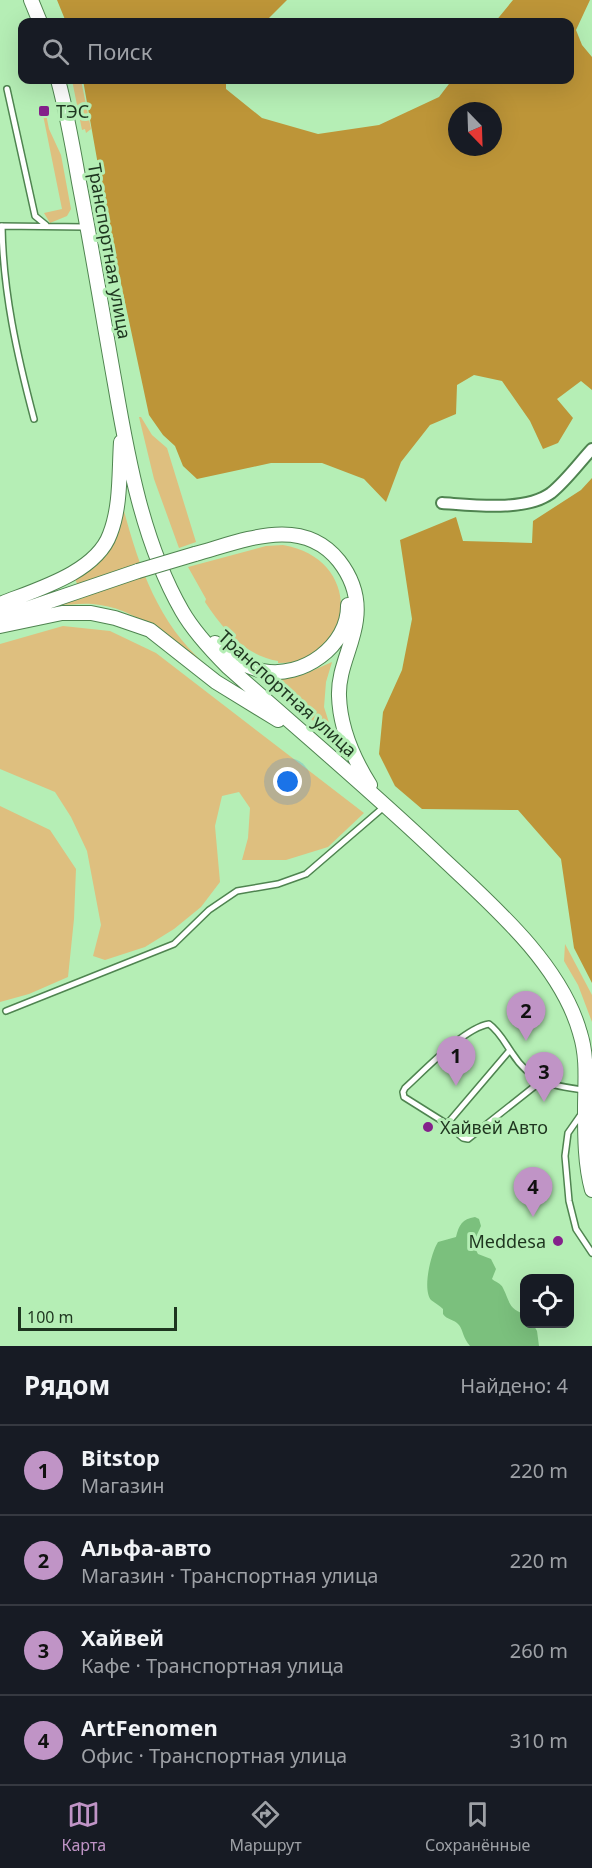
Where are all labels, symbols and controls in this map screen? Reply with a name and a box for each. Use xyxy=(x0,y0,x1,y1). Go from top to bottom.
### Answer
search box xyxy=(18,18,574,84)
icon: search xyxy=(39,35,72,68)
text: Поиск xyxy=(87,36,152,66)
place label: ТЭС xyxy=(56,99,89,123)
north arrow xyxy=(448,102,502,156)
marker: ТЭС xyxy=(37,104,51,118)
street label: Транспортная улица xyxy=(83,161,137,341)
street label: Транспортная улица xyxy=(214,624,362,762)
your location xyxy=(273,767,302,796)
pin: 2 xyxy=(506,992,546,1041)
pin: 1 xyxy=(436,1036,476,1086)
pin: 3 xyxy=(524,1052,564,1102)
place label: Хайвей Авто xyxy=(440,1115,548,1139)
marker: Хайвей Авто xyxy=(421,1120,435,1134)
pin: 4 xyxy=(514,1168,552,1217)
place label: Meddesa xyxy=(469,1229,546,1253)
marker: Meddesa xyxy=(551,1234,565,1248)
map controls xyxy=(520,1274,574,1328)
button: locate xyxy=(520,1274,574,1328)
scale bar xyxy=(18,1304,177,1332)
text: 100 m xyxy=(27,1306,74,1328)
text: Рядом xyxy=(24,1367,110,1403)
text: Найдено: 4 xyxy=(460,1372,568,1399)
text: Bitstop xyxy=(81,1442,160,1472)
text: 1 xyxy=(38,1457,49,1484)
text: 220 m xyxy=(510,1457,568,1484)
text: Магазин xyxy=(81,1472,165,1499)
text: Альфа-авто xyxy=(81,1532,211,1562)
text: 2 xyxy=(38,1547,49,1574)
text: 220 m xyxy=(510,1547,568,1574)
text: Магазин · Транспортная улица xyxy=(81,1562,378,1589)
text: Хайвей xyxy=(81,1622,164,1652)
text: 3 xyxy=(38,1637,49,1664)
text: 260 m xyxy=(510,1637,568,1664)
text: Кафе · Транспортная улица xyxy=(81,1652,344,1679)
text: ArtFenomen xyxy=(81,1712,218,1742)
text: 4 xyxy=(38,1727,49,1754)
text: 310 m xyxy=(510,1727,568,1754)
text: Офис · Транспортная улица xyxy=(81,1742,347,1769)
tab: Карта xyxy=(62,1798,106,1856)
tab: Маршрут xyxy=(229,1798,302,1856)
tab: Сохранённые xyxy=(425,1798,530,1856)

